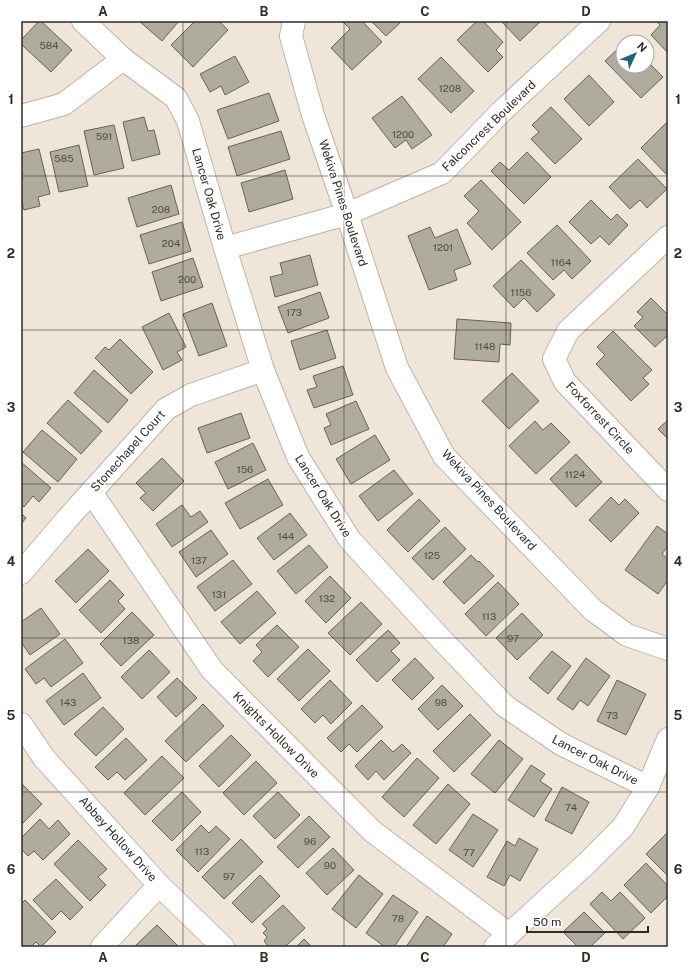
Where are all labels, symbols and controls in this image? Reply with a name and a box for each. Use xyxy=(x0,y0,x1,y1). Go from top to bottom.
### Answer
text: A xyxy=(98,4,108,19)
text: B xyxy=(260,4,269,19)
text: C xyxy=(420,4,430,19)
text: D xyxy=(581,4,591,19)
north arrow xyxy=(615,34,655,74)
house number: 584 xyxy=(39,39,59,51)
text: N xyxy=(635,40,649,54)
street label: Falconcrest Boulevard xyxy=(439,78,539,174)
house number: 1208 xyxy=(439,82,461,94)
text: 1 xyxy=(8,92,14,107)
text: 1 xyxy=(675,92,681,107)
house number: 1200 xyxy=(392,128,414,140)
house number: 591 xyxy=(96,130,112,142)
street label: Wekiva Pines Boulevard xyxy=(316,138,370,268)
street label: Lancer Oak Drive xyxy=(189,146,229,242)
house number: 585 xyxy=(54,152,74,164)
house number: 208 xyxy=(152,203,170,215)
house number: 204 xyxy=(162,237,180,249)
house number: 1201 xyxy=(433,241,453,253)
text: 2 xyxy=(7,246,15,261)
text: 2 xyxy=(674,246,682,261)
house number: 1164 xyxy=(551,256,571,268)
house number: 200 xyxy=(178,273,196,285)
house number: 1156 xyxy=(511,286,531,298)
house number: 173 xyxy=(286,306,302,318)
house number: 1148 xyxy=(475,340,495,352)
street label: Foxforrest Circle xyxy=(563,379,637,457)
text: 3 xyxy=(7,400,16,415)
text: 3 xyxy=(674,400,683,415)
street label: Stonechapel Court xyxy=(88,407,168,495)
street label: Wekiva Pines Boulevard xyxy=(439,447,539,553)
street label: Lancer Oak Drive xyxy=(292,452,354,540)
house number: 156 xyxy=(237,463,253,475)
house number: 1124 xyxy=(565,468,585,480)
house number: 144 xyxy=(278,530,294,542)
house number: 125 xyxy=(424,549,440,561)
text: 4 xyxy=(7,554,16,569)
house number: 137 xyxy=(191,554,207,566)
text: 4 xyxy=(674,554,683,569)
house number: 131 xyxy=(212,588,226,600)
house number: 132 xyxy=(319,592,335,604)
house number: 113 xyxy=(482,610,496,622)
house number: 97 xyxy=(507,632,519,644)
house number: 138 xyxy=(123,634,139,646)
street label: Knights Hollow Drive xyxy=(230,689,322,781)
house number: 143 xyxy=(60,696,76,708)
house number: 98 xyxy=(435,696,447,708)
text: 5 xyxy=(7,708,16,723)
text: 5 xyxy=(674,708,683,723)
house number: 73 xyxy=(606,709,618,721)
street label: Lancer Oak Drive xyxy=(550,732,641,788)
street label: Abbey Hollow Drive xyxy=(76,794,160,884)
house number: 74 xyxy=(565,801,577,813)
house number: 96 xyxy=(304,835,316,847)
house number: 113 xyxy=(195,845,209,857)
house number: 77 xyxy=(463,846,475,858)
house number: 90 xyxy=(324,859,336,871)
text: 6 xyxy=(7,862,16,877)
text: 6 xyxy=(674,862,683,877)
house number: 97 xyxy=(223,870,235,882)
scale bar xyxy=(527,908,648,934)
house number: 78 xyxy=(392,912,404,924)
text: 50 m xyxy=(533,915,561,929)
text: A xyxy=(98,950,108,965)
text: B xyxy=(260,950,269,965)
text: C xyxy=(420,950,430,965)
text: D xyxy=(581,950,591,965)

